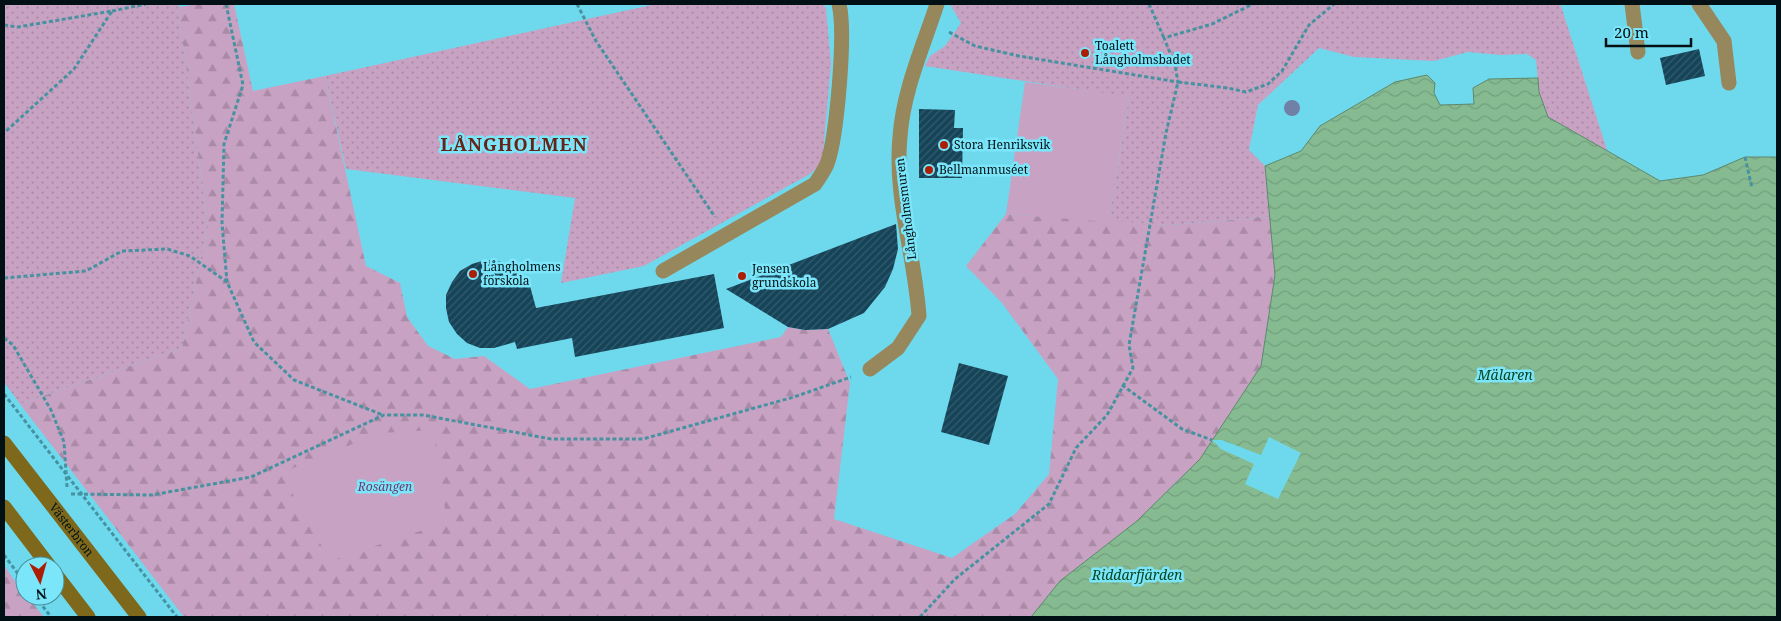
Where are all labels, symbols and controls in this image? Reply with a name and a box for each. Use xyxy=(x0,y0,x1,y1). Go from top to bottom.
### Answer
scale bar xyxy=(1606,15,1691,47)
text: 20 m xyxy=(1614,22,1649,42)
place label: Toalett Långholmsbadet xyxy=(1095,37,1191,68)
marker: Toalett Långholmsbadet xyxy=(1079,47,1091,59)
district label: LÅNGHOLMEN xyxy=(440,132,588,156)
place label: Stora Henriksvik xyxy=(954,136,1051,153)
marker: Stora Henriksvik xyxy=(938,139,950,151)
street label: Långholmsmuren xyxy=(891,157,920,261)
place label: Bellmanmuséet xyxy=(939,161,1028,178)
marker: Bellmanmuséet xyxy=(923,164,935,176)
place label: Långholmens förskola xyxy=(483,258,561,289)
place label: Jensen grundskola xyxy=(751,260,817,291)
marker: Långholmens förskola xyxy=(467,268,479,280)
marker: Jensen grundskola xyxy=(736,270,748,282)
water label: Mälaren xyxy=(1476,365,1533,384)
park label: Rosängen xyxy=(357,478,412,495)
street label: Västerbron xyxy=(46,499,98,560)
north arrow xyxy=(15,556,65,606)
water label: Riddarfjärden xyxy=(1091,565,1183,584)
text: N xyxy=(35,584,48,604)

